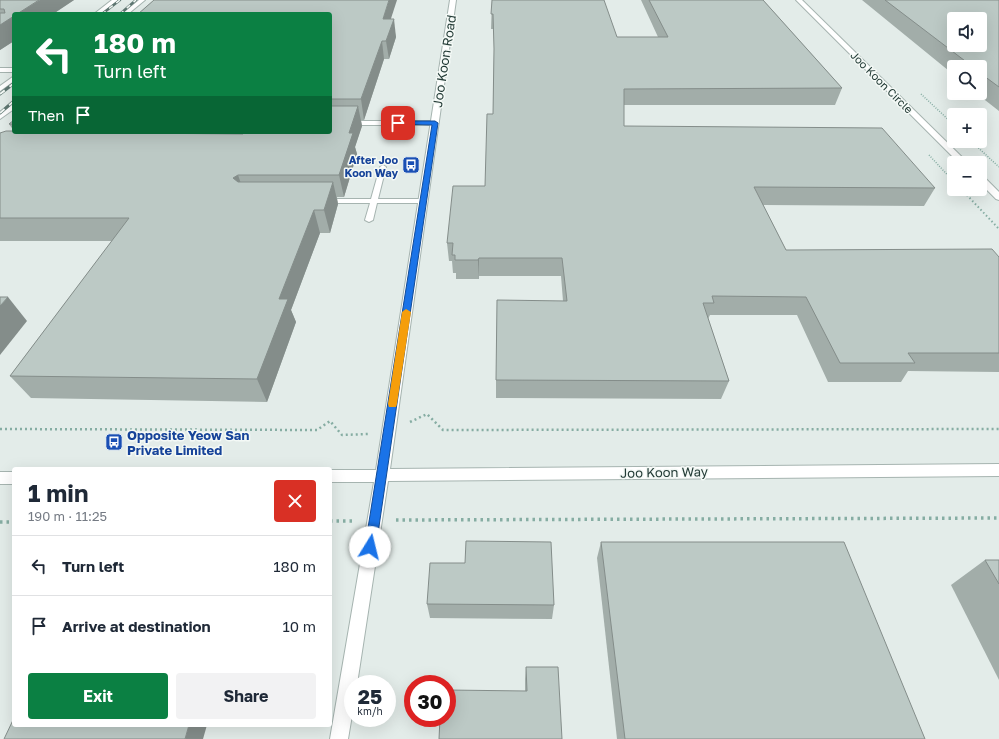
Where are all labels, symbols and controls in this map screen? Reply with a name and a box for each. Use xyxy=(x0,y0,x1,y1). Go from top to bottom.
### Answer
map controls xyxy=(947,12,987,196)
button: sound xyxy=(947,12,987,52)
street label: Joo Koon Road xyxy=(429,14,459,108)
text: 180 m xyxy=(94,26,176,59)
icon: left xyxy=(28,28,80,80)
street label: Joo Koon Circle xyxy=(848,48,916,116)
text: Turn left xyxy=(94,60,167,82)
button: search xyxy=(947,60,987,100)
icon: arrive xyxy=(72,104,94,126)
text: Then xyxy=(28,106,64,124)
pin xyxy=(381,106,415,140)
button: + xyxy=(947,108,987,148)
icon: arrive xyxy=(387,112,409,134)
place label: After Joo Koon Way xyxy=(344,153,398,179)
bus stop icon: After Joo Koon Way xyxy=(401,155,421,175)
button: − xyxy=(947,156,987,196)
place label: Opposite Yeow San Private Limited xyxy=(127,427,249,458)
bus stop icon: Opposite Yeow San Private Limited xyxy=(104,432,124,452)
street label: Joo Koon Way xyxy=(620,463,709,481)
text: 1 min xyxy=(28,478,88,507)
button: close xyxy=(274,480,316,522)
text: 190 m · 11:25 xyxy=(28,508,107,524)
position arrow xyxy=(349,526,391,568)
icon: left xyxy=(28,555,50,577)
text: Turn left xyxy=(62,557,124,575)
text: 180 m xyxy=(273,557,316,575)
icon: arrive xyxy=(28,615,50,637)
text: Arrive at destination xyxy=(62,617,211,635)
text: 10 m xyxy=(282,617,316,635)
button: Exit xyxy=(28,673,168,719)
button: Share xyxy=(176,673,316,719)
speed limit sign: 30 xyxy=(404,675,456,727)
text: 25 xyxy=(358,684,382,708)
text: km/h xyxy=(357,705,383,717)

